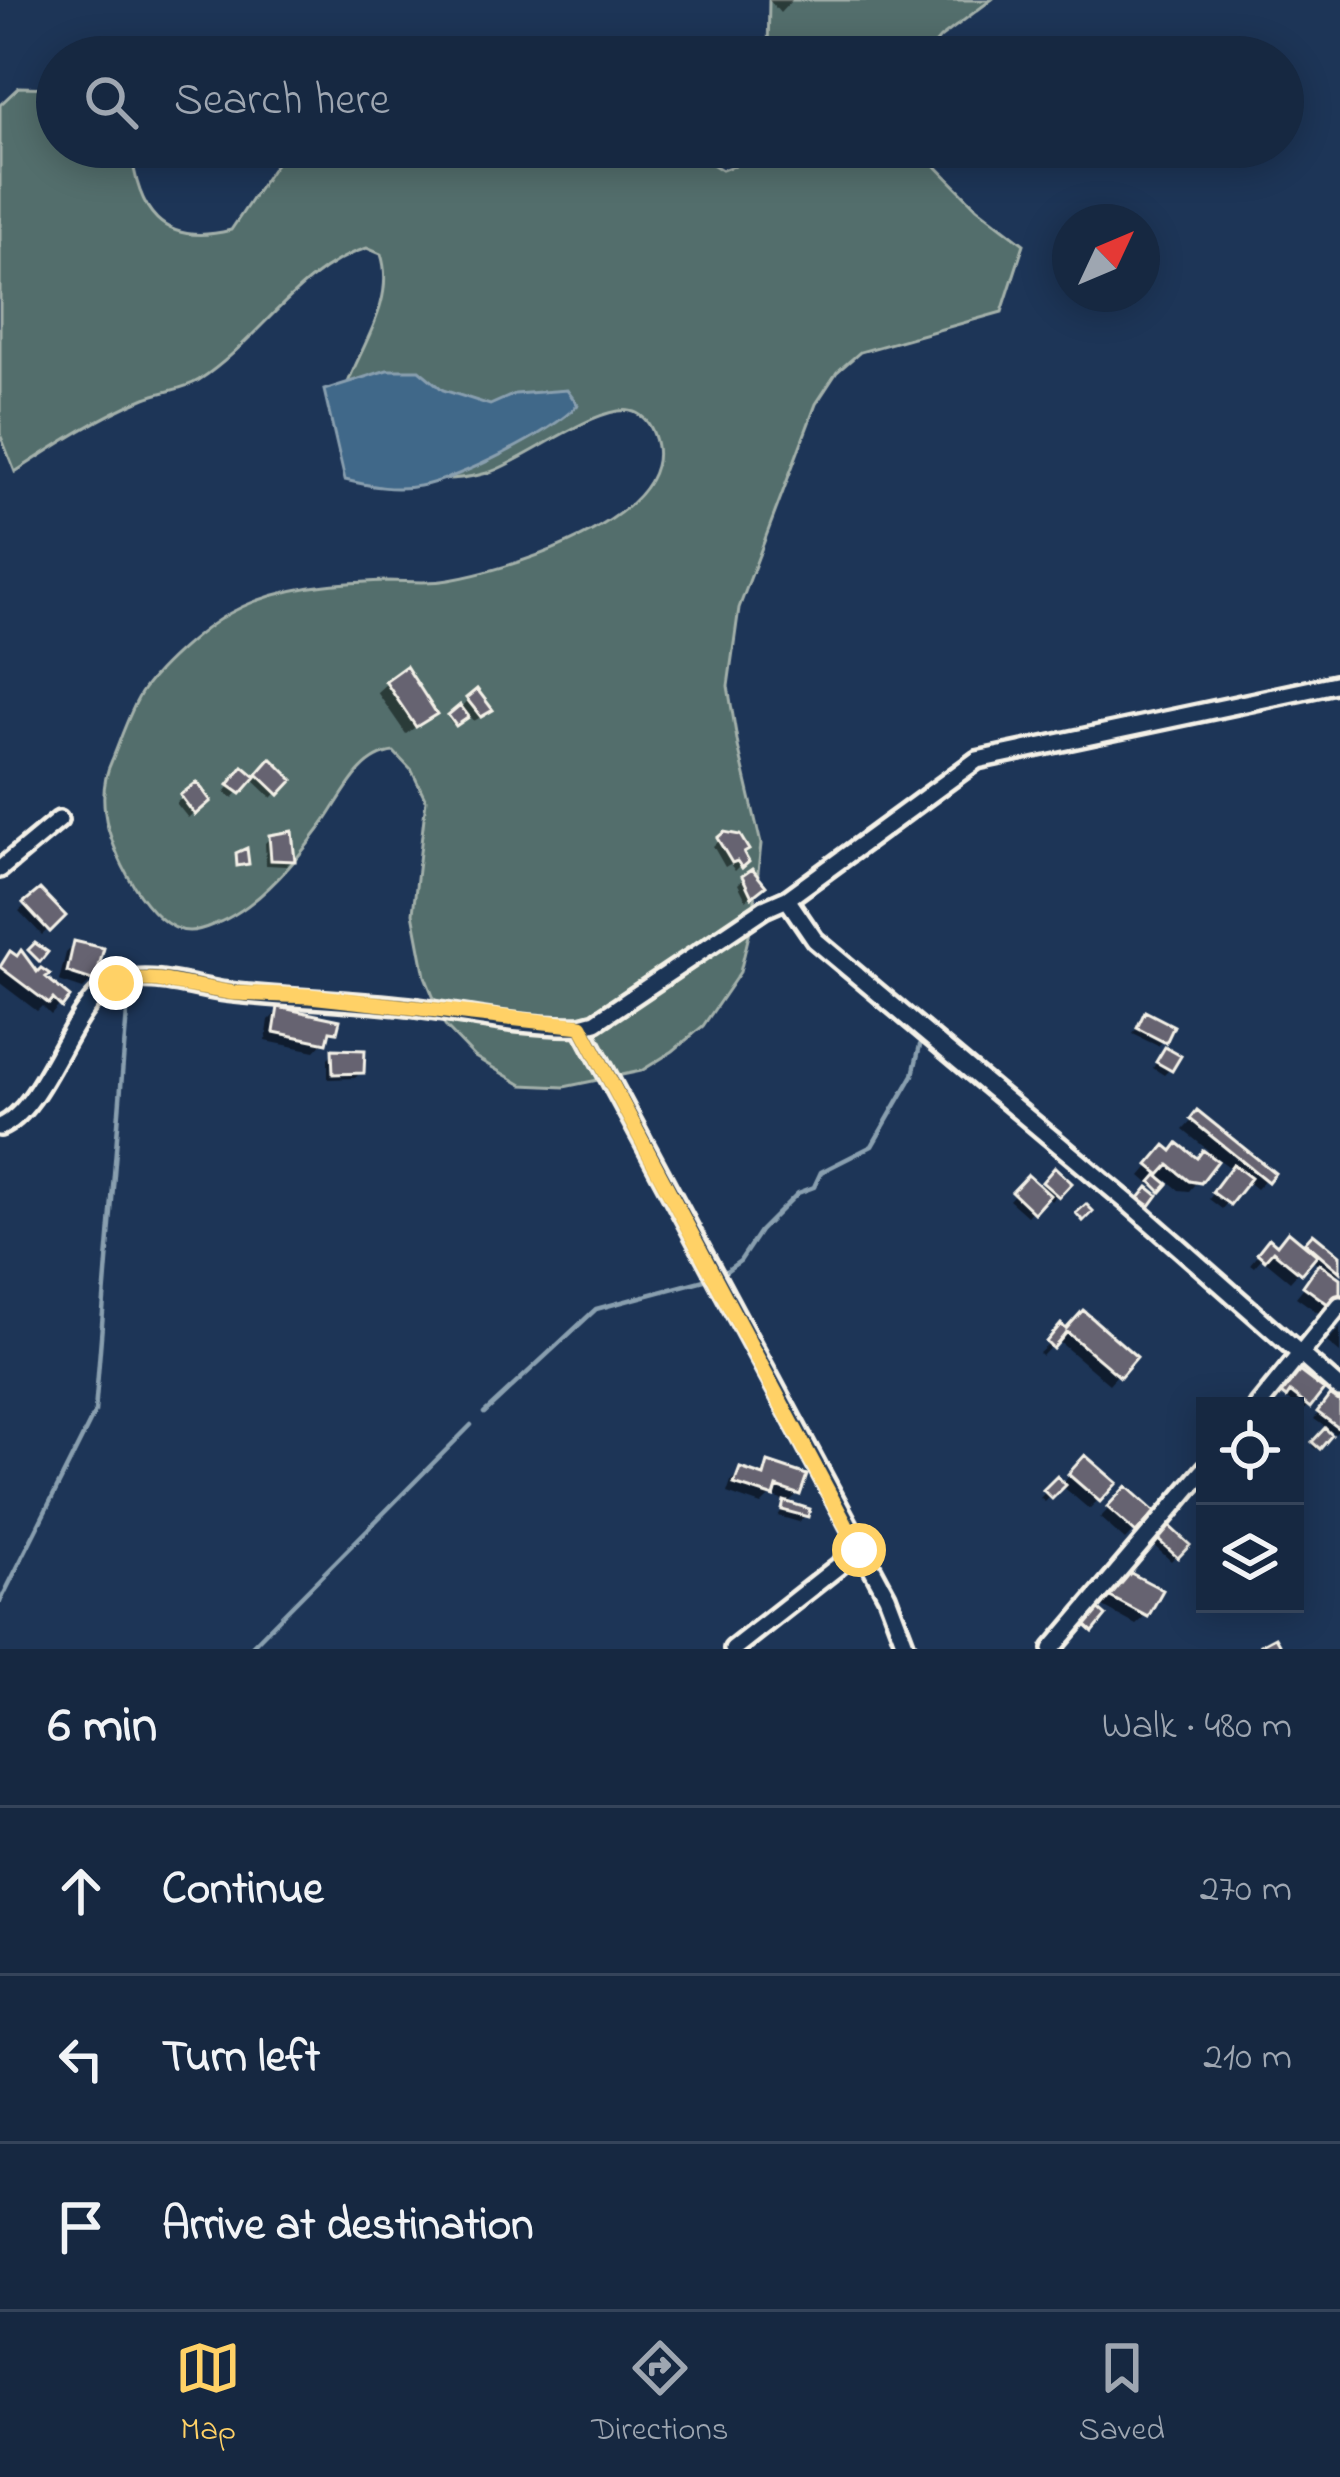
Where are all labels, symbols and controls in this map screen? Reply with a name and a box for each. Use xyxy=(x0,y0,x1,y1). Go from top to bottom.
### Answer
search box xyxy=(36,36,1304,168)
icon: search xyxy=(78,69,144,135)
text: Search here xyxy=(174,69,390,135)
north arrow xyxy=(1052,204,1160,312)
route end xyxy=(89,956,143,1010)
map controls xyxy=(1196,1397,1304,1613)
button: locate xyxy=(1196,1397,1304,1505)
button: layers xyxy=(1196,1505,1304,1613)
route start xyxy=(832,1523,886,1577)
text: 6 min xyxy=(48,1690,157,1765)
text: Walk · 480 m xyxy=(1102,1699,1292,1756)
icon: ahead xyxy=(48,1858,114,1924)
text: Continue xyxy=(162,1858,323,1924)
text: 270 m xyxy=(1200,1862,1292,1919)
icon: left xyxy=(48,2026,114,2092)
text: Turn left xyxy=(162,2026,320,2092)
text: 210 m xyxy=(1203,2030,1292,2087)
icon: arrive xyxy=(48,2194,114,2260)
text: Arrive at destination xyxy=(162,2194,533,2260)
tab: Map xyxy=(175,2335,241,2455)
tab: Directions xyxy=(591,2335,728,2455)
tab: Saved xyxy=(1079,2335,1165,2455)

